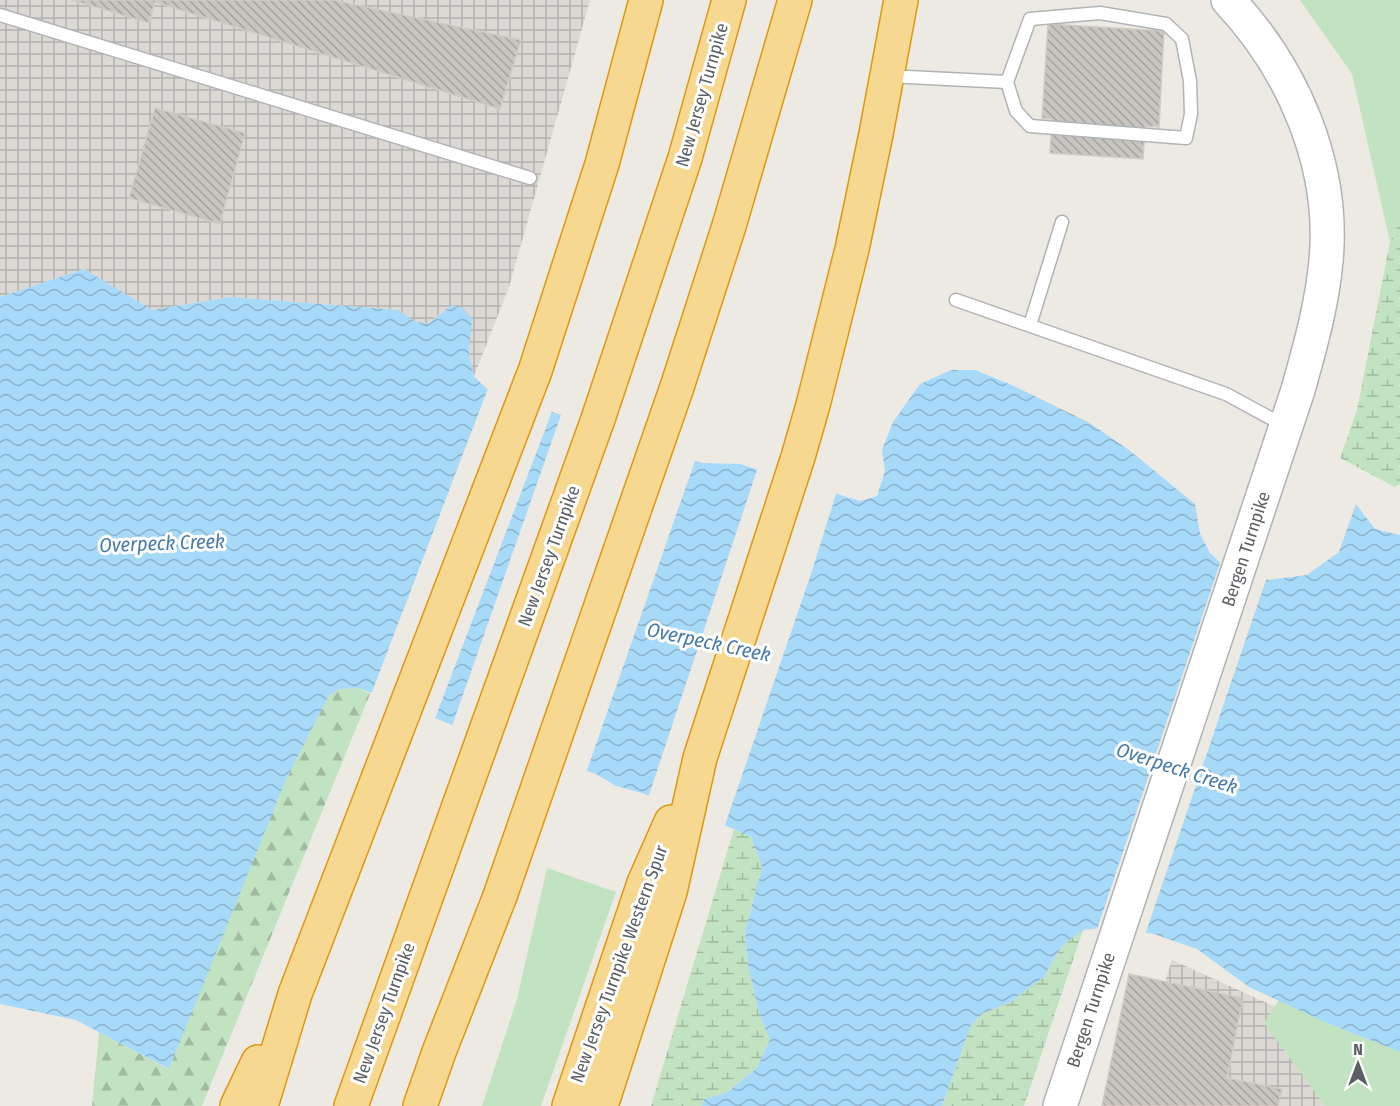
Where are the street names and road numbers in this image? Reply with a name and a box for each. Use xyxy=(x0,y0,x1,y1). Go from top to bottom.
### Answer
street label: New Jersey Turnpike xyxy=(671,21,733,169)
street label: New Jersey Turnpike xyxy=(513,482,585,630)
street label: Bergen Turnpike xyxy=(1217,489,1275,609)
street label: New Jersey Turnpike Western Spur xyxy=(566,842,673,1086)
street label: New Jersey Turnpike xyxy=(348,939,420,1087)
street label: Bergen Turnpike xyxy=(1062,950,1120,1070)

